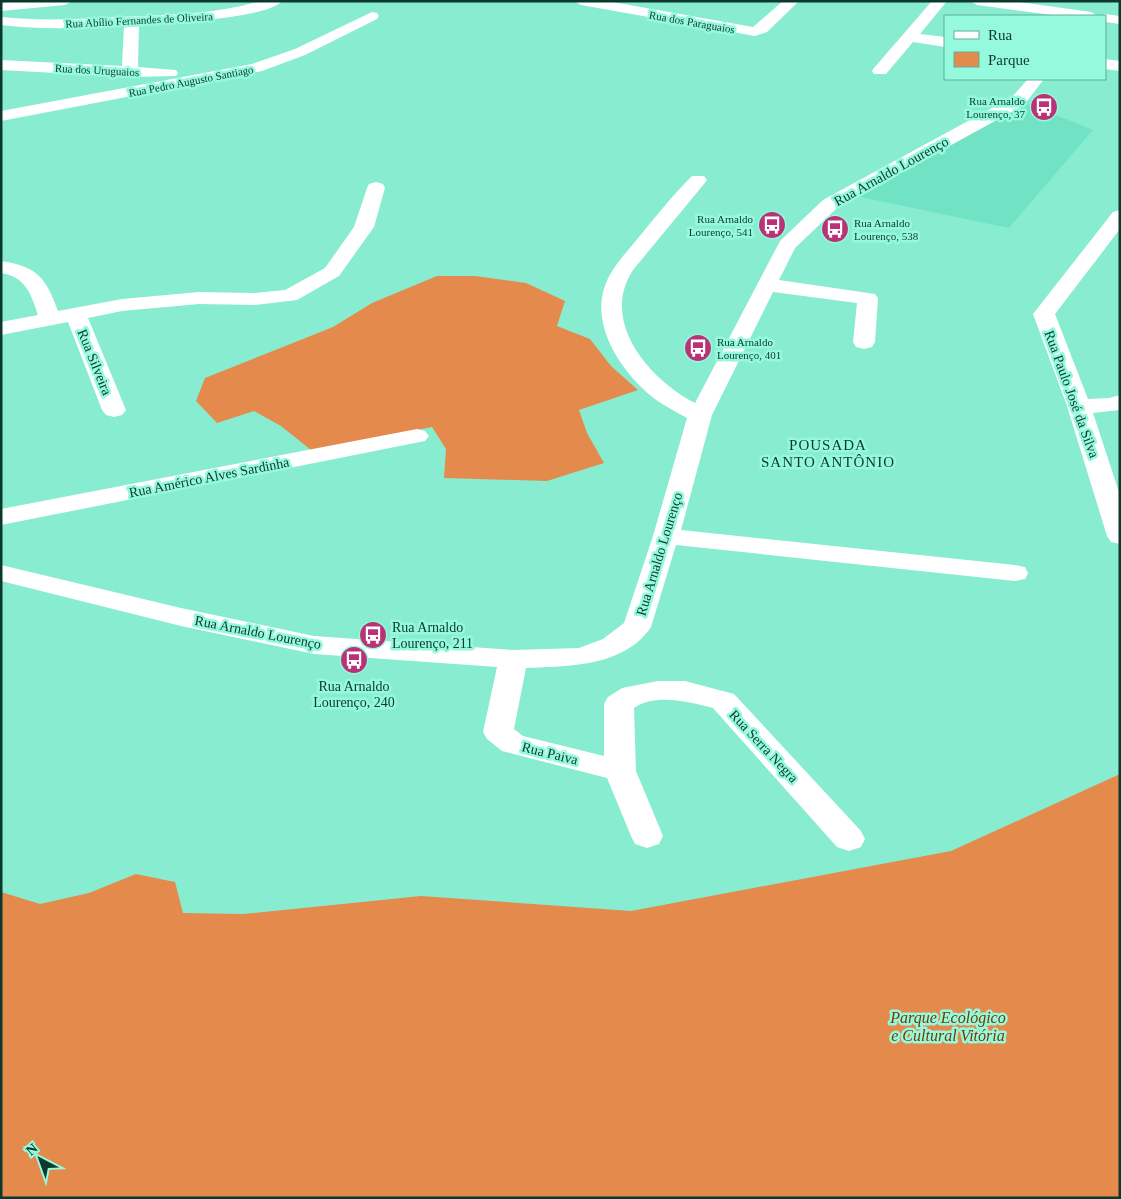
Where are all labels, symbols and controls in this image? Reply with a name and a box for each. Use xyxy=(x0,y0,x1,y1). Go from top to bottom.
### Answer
street label: Rua dos Paraguaios xyxy=(648,9,736,35)
street label: Rua Abílio Fernandes de Oliveira xyxy=(65,10,213,30)
legend xyxy=(944,15,1106,80)
text: Rua xyxy=(988,27,1013,43)
text: Parque xyxy=(988,52,1030,68)
street label: Rua dos Uruguaios xyxy=(55,62,139,78)
street label: Rua Pedro Augusto Santiago xyxy=(128,63,255,99)
bus stop icon: Rua Arnaldo Lourenço, 37 xyxy=(1029,92,1059,122)
place label: Rua Arnaldo Lourenço, 37 xyxy=(966,95,1025,120)
street label: Rua Arnaldo Lourenço xyxy=(832,134,951,209)
bus stop icon: Rua Arnaldo Lourenço, 541 xyxy=(757,210,787,240)
place label: Rua Arnaldo Lourenço, 541 xyxy=(689,213,753,238)
bus stop icon: Rua Arnaldo Lourenço, 538 xyxy=(820,214,850,244)
place label: Rua Arnaldo Lourenço, 538 xyxy=(854,217,919,242)
street label: Rua Silveira xyxy=(75,327,115,398)
street label: Rua Paulo José da Silva xyxy=(1041,328,1102,461)
bus stop icon: Rua Arnaldo Lourenço, 401 xyxy=(683,333,713,363)
place label: Rua Arnaldo Lourenço, 401 xyxy=(717,336,781,361)
district label: POUSADA SANTO ANTÔNIO xyxy=(761,437,895,470)
street label: Rua Américo Alves Sardinha xyxy=(128,454,291,500)
street label: Rua Arnaldo Lourenço xyxy=(634,491,685,618)
street label: Rua Arnaldo Lourenço xyxy=(194,613,322,652)
bus stop icon: Rua Arnaldo Lourenço, 211 xyxy=(358,620,388,650)
place label: Rua Arnaldo Lourenço, 211 xyxy=(392,620,473,651)
bus stop icon: Rua Arnaldo Lourenço, 240 xyxy=(339,645,369,675)
place label: Rua Arnaldo Lourenço, 240 xyxy=(313,679,395,710)
street label: Rua Serra Negra xyxy=(726,707,801,786)
street label: Rua Paiva xyxy=(520,739,580,768)
park label: Parque Ecológico e Cultural Vitória xyxy=(889,1009,1006,1044)
north arrow xyxy=(15,1134,65,1184)
text: N xyxy=(23,1141,41,1159)

